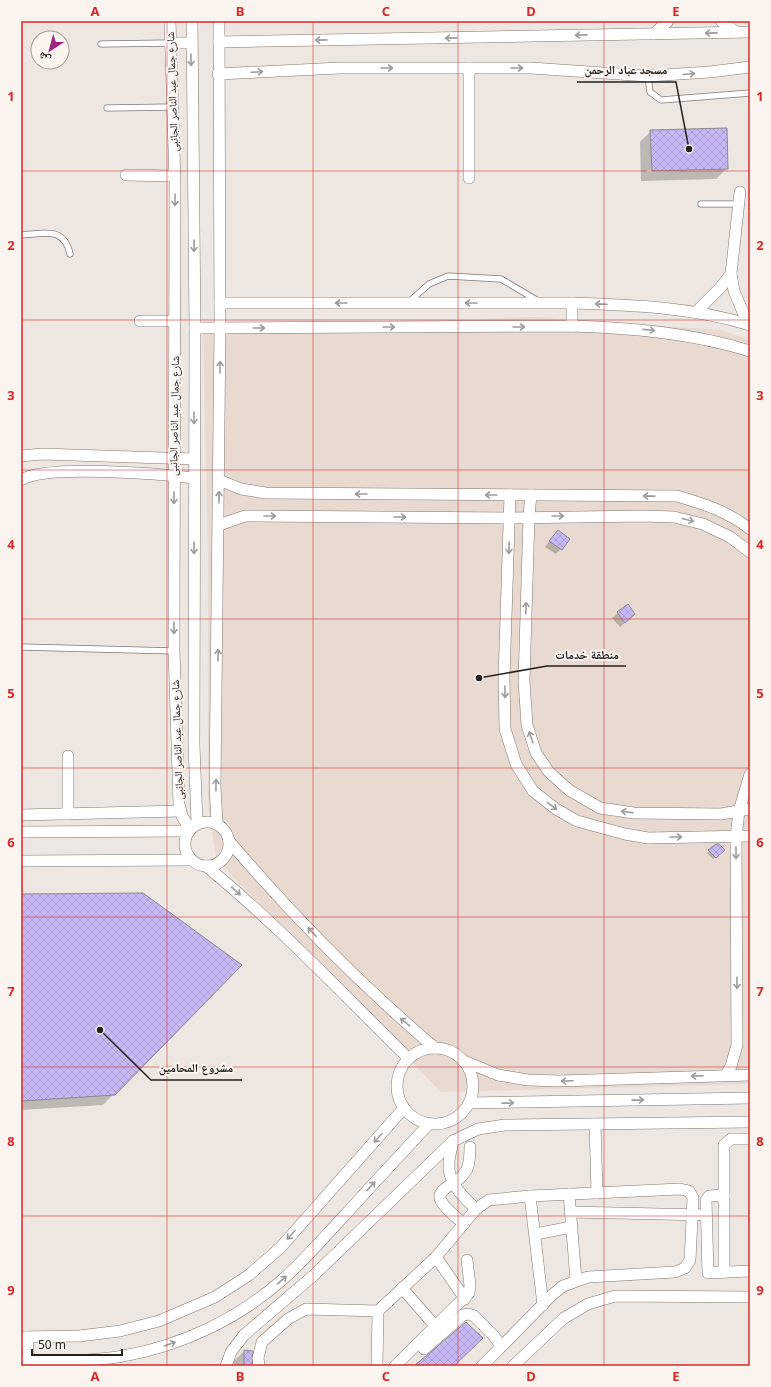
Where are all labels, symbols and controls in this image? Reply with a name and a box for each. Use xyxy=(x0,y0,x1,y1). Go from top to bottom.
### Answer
text: A xyxy=(91,2,100,20)
text: B xyxy=(236,2,244,20)
text: C xyxy=(382,2,390,20)
text: D xyxy=(526,2,536,20)
text: E xyxy=(672,2,680,20)
one-way arrow xyxy=(705,29,718,36)
north arrow xyxy=(30,30,70,70)
one-way arrow xyxy=(575,31,588,39)
street label: شارع جمال عبد الناصر الجانبى xyxy=(162,32,181,152)
one-way arrow xyxy=(445,34,458,42)
one-way arrow xyxy=(315,36,328,44)
text: ش xyxy=(34,48,54,68)
one-way arrow xyxy=(187,53,195,66)
callout: مسجد عباد الرحمن xyxy=(577,58,676,82)
text: مسجد عباد الرحمن xyxy=(584,61,668,78)
one-way arrow xyxy=(380,64,393,72)
one-way arrow xyxy=(510,64,523,72)
one-way arrow xyxy=(250,69,263,76)
one-way arrow xyxy=(682,70,695,78)
text: 1 xyxy=(7,87,15,105)
text: 1 xyxy=(756,87,764,105)
one-way arrow xyxy=(171,193,179,206)
text: 2 xyxy=(7,236,15,254)
text: 2 xyxy=(756,236,764,254)
one-way arrow xyxy=(190,239,198,252)
one-way arrow xyxy=(335,299,348,307)
one-way arrow xyxy=(465,299,478,307)
one-way arrow xyxy=(595,300,608,307)
one-way arrow xyxy=(382,323,395,331)
one-way arrow xyxy=(512,323,525,331)
one-way arrow xyxy=(252,324,265,332)
one-way arrow xyxy=(642,326,655,334)
street label: شارع جمال عبد الناصر الجانبى xyxy=(165,356,182,476)
one-way arrow xyxy=(216,361,224,374)
text: 3 xyxy=(7,386,15,404)
text: 3 xyxy=(756,386,764,404)
one-way arrow xyxy=(190,411,198,424)
one-way arrow xyxy=(355,490,368,498)
one-way arrow xyxy=(170,491,178,504)
one-way arrow xyxy=(215,491,223,504)
one-way arrow xyxy=(485,491,498,499)
one-way arrow xyxy=(643,492,656,500)
one-way arrow xyxy=(263,512,276,520)
one-way arrow xyxy=(551,512,564,520)
one-way arrow xyxy=(393,513,406,521)
one-way arrow xyxy=(681,517,694,525)
text: 4 xyxy=(7,535,15,553)
text: 4 xyxy=(756,535,764,553)
one-way arrow xyxy=(190,541,198,554)
one-way arrow xyxy=(505,541,513,554)
one-way arrow xyxy=(523,602,530,615)
one-way arrow xyxy=(170,621,178,634)
callout: منطقة خدمات xyxy=(547,642,626,666)
text: منطقة خدمات xyxy=(555,646,619,663)
one-way arrow xyxy=(214,649,222,662)
street label: شارع جمال عبد الناصر الجانبى xyxy=(167,680,186,800)
text: 5 xyxy=(7,684,15,702)
text: 5 xyxy=(756,684,764,702)
one-way arrow xyxy=(501,685,508,698)
one-way arrow xyxy=(527,731,534,744)
one-way arrow xyxy=(212,779,219,792)
one-way arrow xyxy=(546,802,557,810)
one-way arrow xyxy=(621,808,634,816)
text: 6 xyxy=(7,833,15,851)
one-way arrow xyxy=(669,833,682,841)
text: 6 xyxy=(756,833,764,851)
one-way arrow xyxy=(732,846,740,859)
one-way arrow xyxy=(230,886,240,895)
one-way arrow xyxy=(308,927,317,937)
one-way arrow xyxy=(733,976,741,989)
text: 7 xyxy=(7,982,15,1000)
text: 7 xyxy=(756,982,764,1000)
one-way arrow xyxy=(400,1018,411,1027)
callout: مشروع المحامين xyxy=(151,1056,242,1080)
text: مشروع المحامين xyxy=(159,1059,234,1076)
one-way arrow xyxy=(691,1072,704,1080)
one-way arrow xyxy=(561,1077,574,1084)
one-way arrow xyxy=(631,1096,644,1104)
one-way arrow xyxy=(501,1099,514,1107)
text: 8 xyxy=(7,1132,15,1150)
one-way arrow xyxy=(374,1132,383,1142)
text: 8 xyxy=(756,1132,764,1150)
one-way arrow xyxy=(367,1180,376,1191)
one-way arrow xyxy=(287,1229,296,1240)
one-way arrow xyxy=(277,1275,287,1284)
text: 9 xyxy=(7,1281,15,1299)
text: 9 xyxy=(756,1281,764,1299)
scale bar xyxy=(32,1331,122,1357)
text: 50 m xyxy=(38,1336,66,1353)
one-way arrow xyxy=(163,1340,176,1347)
text: A xyxy=(91,1367,100,1385)
text: B xyxy=(236,1367,244,1385)
text: C xyxy=(382,1367,390,1385)
text: D xyxy=(526,1367,536,1385)
text: E xyxy=(672,1367,680,1385)

